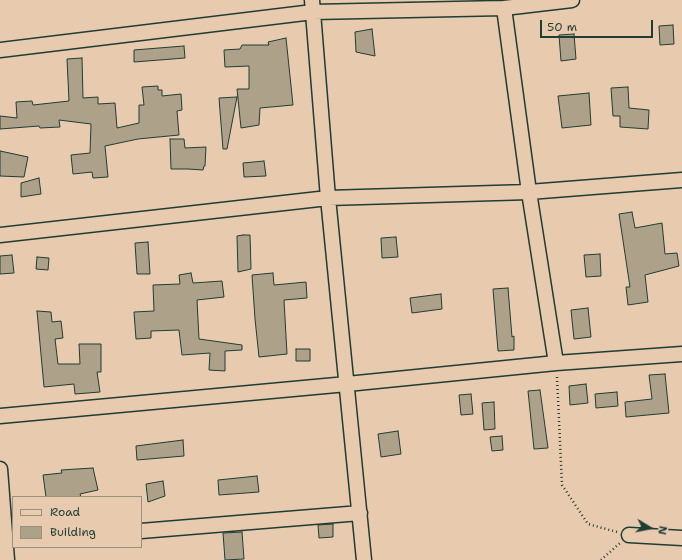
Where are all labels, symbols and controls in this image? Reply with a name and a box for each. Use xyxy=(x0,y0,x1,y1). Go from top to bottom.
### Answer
scale bar xyxy=(542,12,655,38)
text: 50 m xyxy=(547,19,577,35)
legend xyxy=(12,496,142,548)
text: Road xyxy=(50,504,80,520)
north arrow xyxy=(630,508,670,548)
text: Building xyxy=(50,524,96,540)
text: N xyxy=(654,525,670,536)

